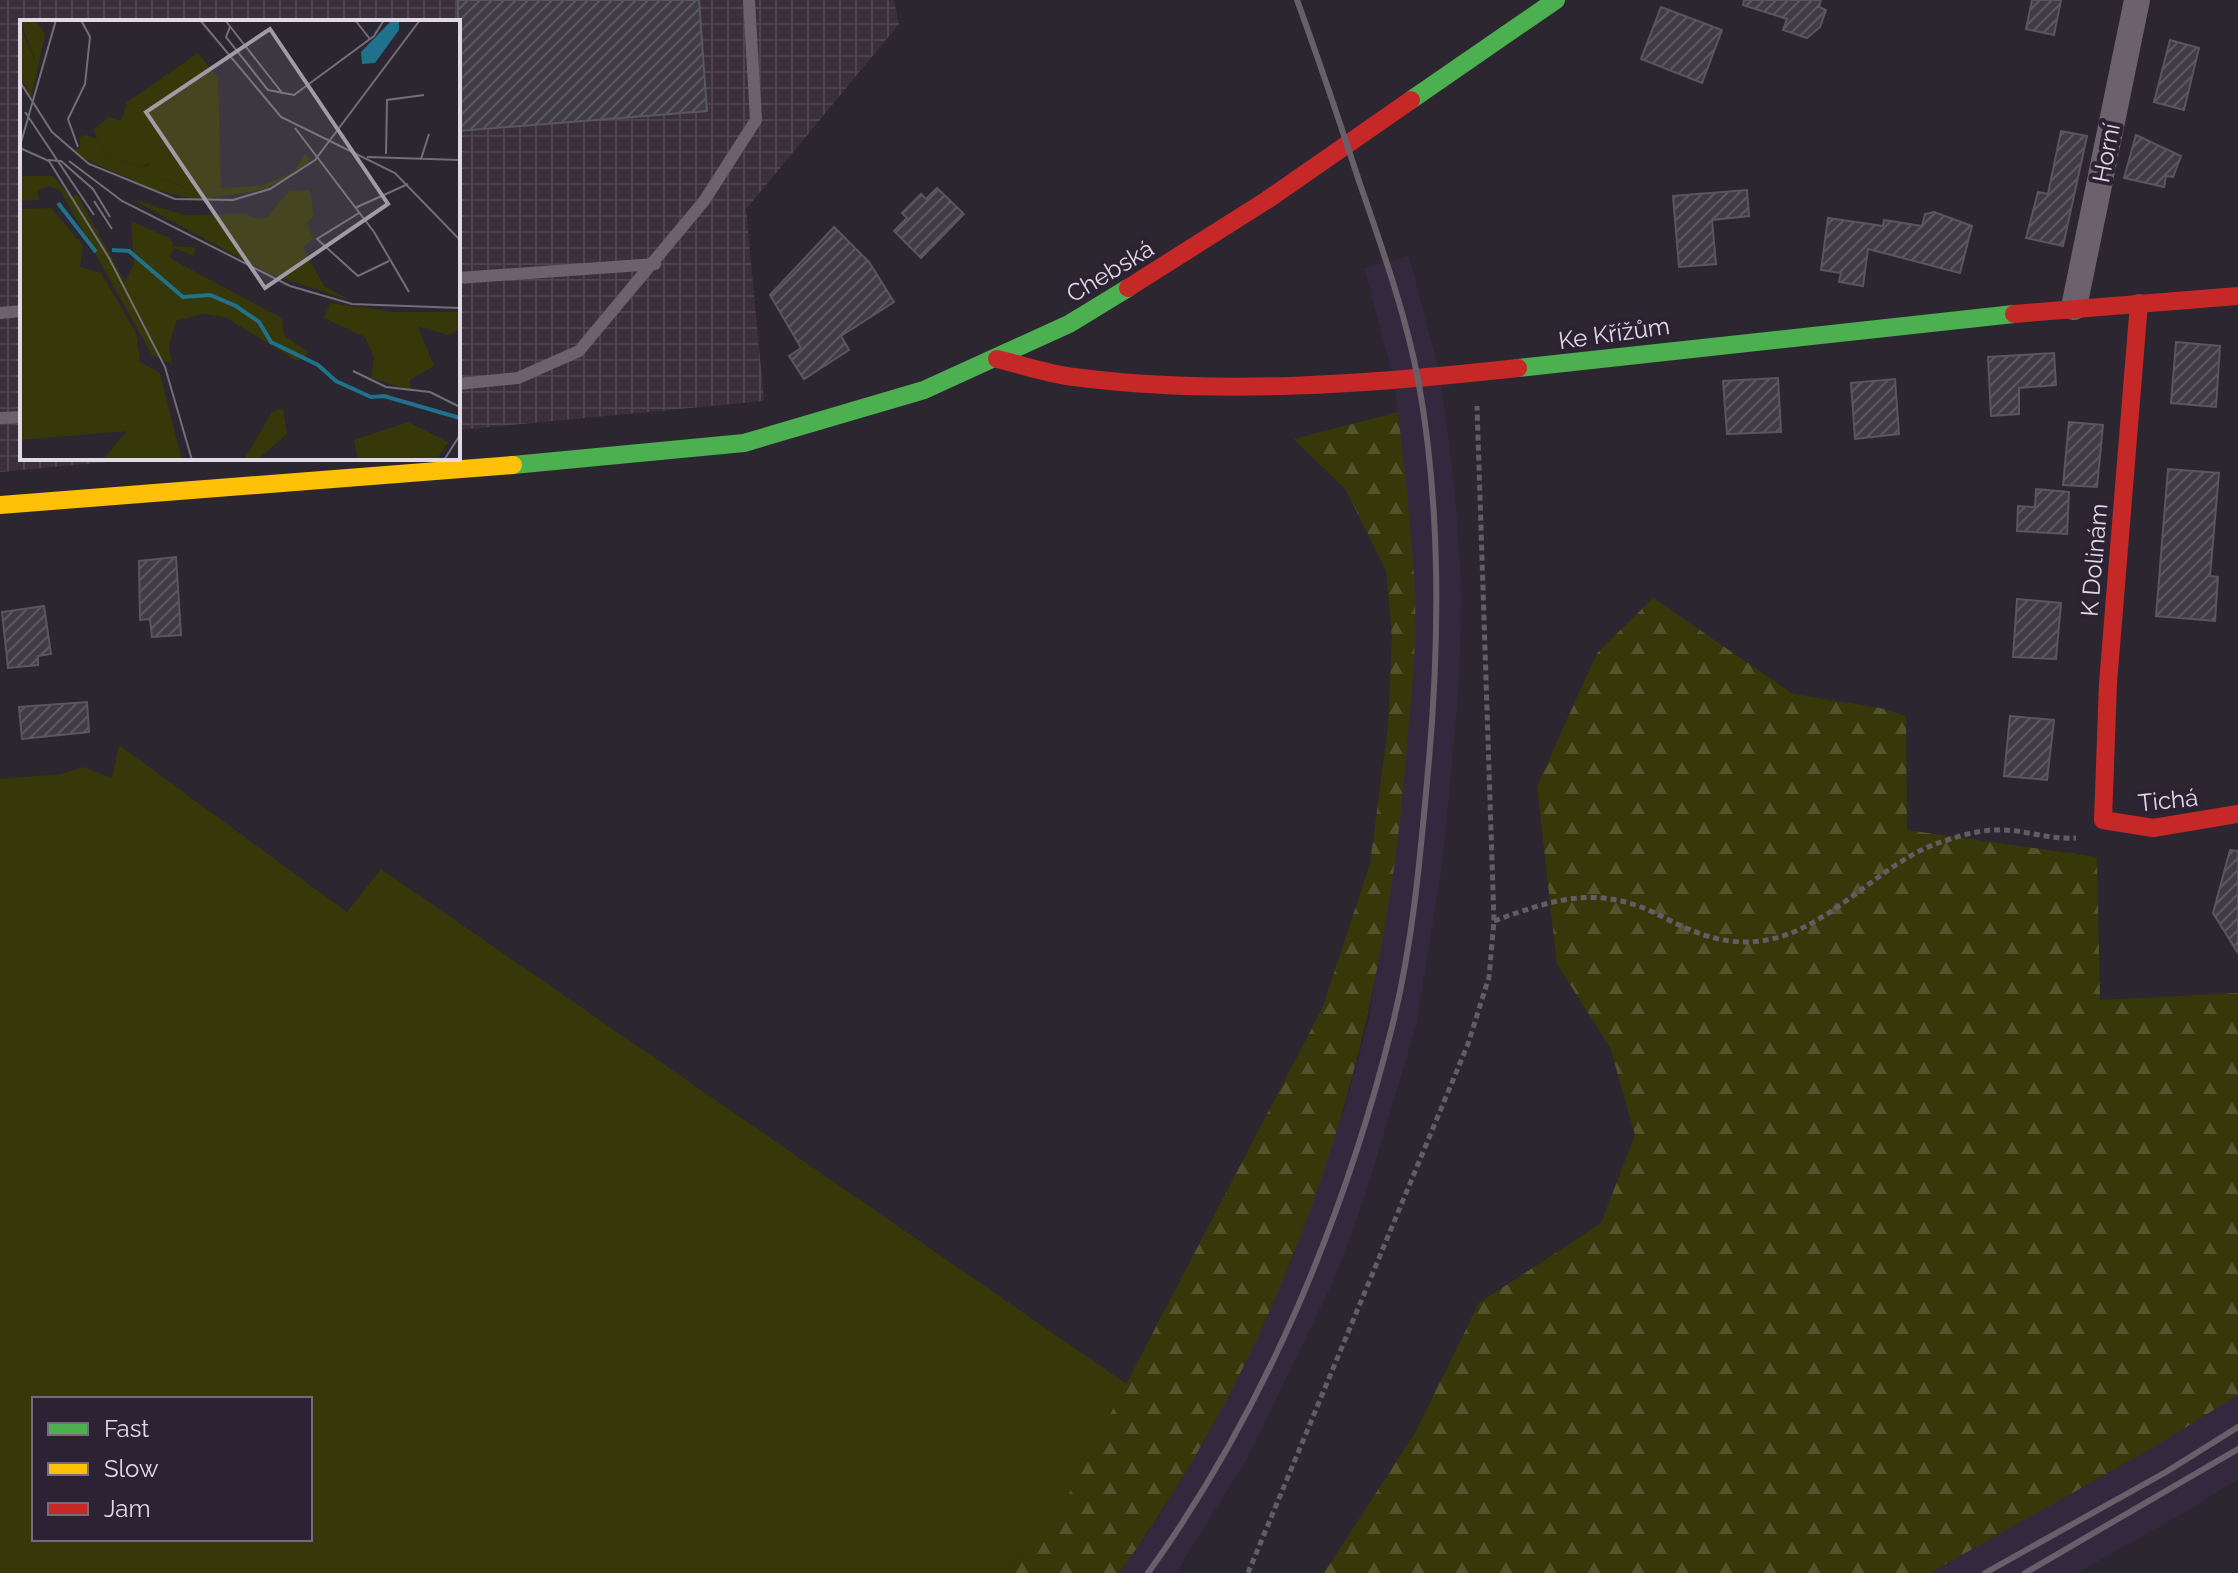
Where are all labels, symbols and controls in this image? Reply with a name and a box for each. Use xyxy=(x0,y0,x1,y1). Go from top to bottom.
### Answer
inset map xyxy=(20,20,460,460)
street label: Horní xyxy=(2086,120,2126,185)
street label: Chebská xyxy=(1061,234,1159,308)
street label: Ke Křížům xyxy=(1556,311,1672,355)
street label: K Dolinám xyxy=(2075,502,2113,618)
street label: Tichá xyxy=(2137,782,2199,818)
legend xyxy=(32,1397,312,1541)
text: Fast xyxy=(104,1414,149,1443)
text: Slow xyxy=(104,1454,159,1483)
text: Jam xyxy=(104,1494,150,1523)

